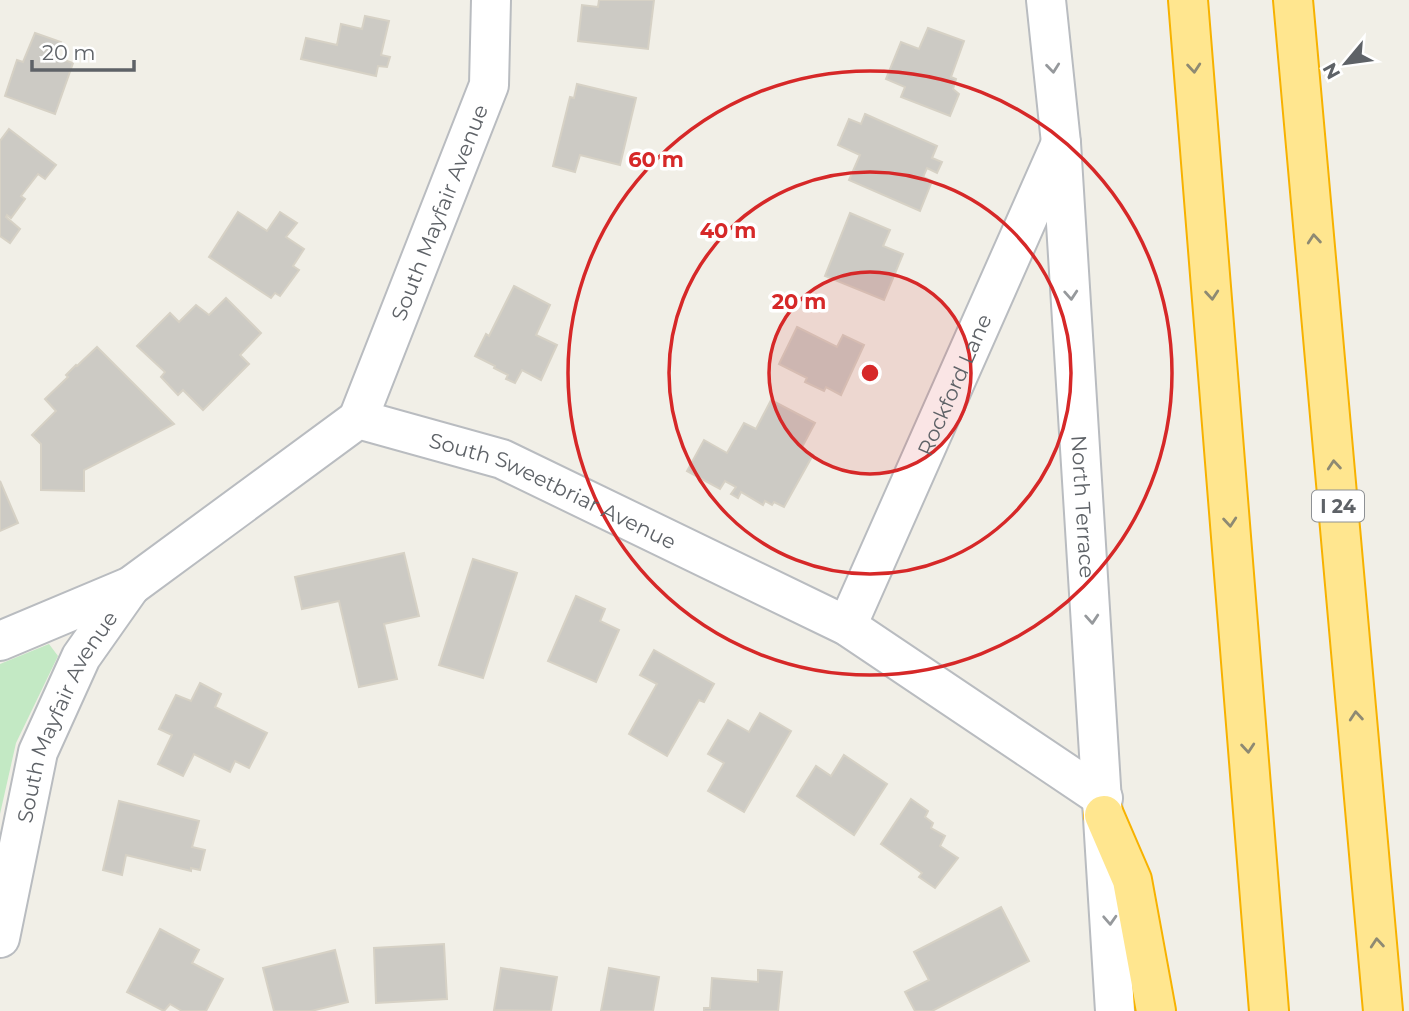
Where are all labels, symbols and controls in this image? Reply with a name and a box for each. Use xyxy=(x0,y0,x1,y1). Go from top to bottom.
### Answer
scale bar xyxy=(32,28,133,72)
north arrow xyxy=(1311,28,1381,98)
text: 20 m xyxy=(42,40,96,65)
text: N xyxy=(1318,59,1345,83)
one-way arrow xyxy=(1046,62,1061,74)
one-way arrow xyxy=(1186,63,1201,74)
street label: South Mayfair Avenue xyxy=(385,101,493,324)
text: 60 m xyxy=(628,147,684,172)
text: 40 m xyxy=(700,218,756,243)
one-way arrow xyxy=(1307,233,1322,244)
text: 20 m xyxy=(772,289,826,314)
one-way arrow xyxy=(1063,289,1078,300)
one-way arrow xyxy=(1204,290,1219,301)
street label: Rockford Lane xyxy=(912,310,996,459)
centre of rings xyxy=(858,361,882,385)
street label: South Sweetbriar Avenue xyxy=(427,427,680,554)
street label: North Terrace xyxy=(1067,434,1101,579)
one-way arrow xyxy=(1327,460,1342,471)
road number: I 24 xyxy=(1312,491,1364,522)
one-way arrow xyxy=(1222,516,1237,527)
street label: South Mayfair Avenue xyxy=(11,606,122,825)
one-way arrow xyxy=(1084,614,1099,625)
one-way arrow xyxy=(1349,711,1364,722)
one-way arrow xyxy=(1240,743,1255,754)
one-way arrow xyxy=(1102,915,1117,926)
one-way arrow xyxy=(1370,937,1385,948)

